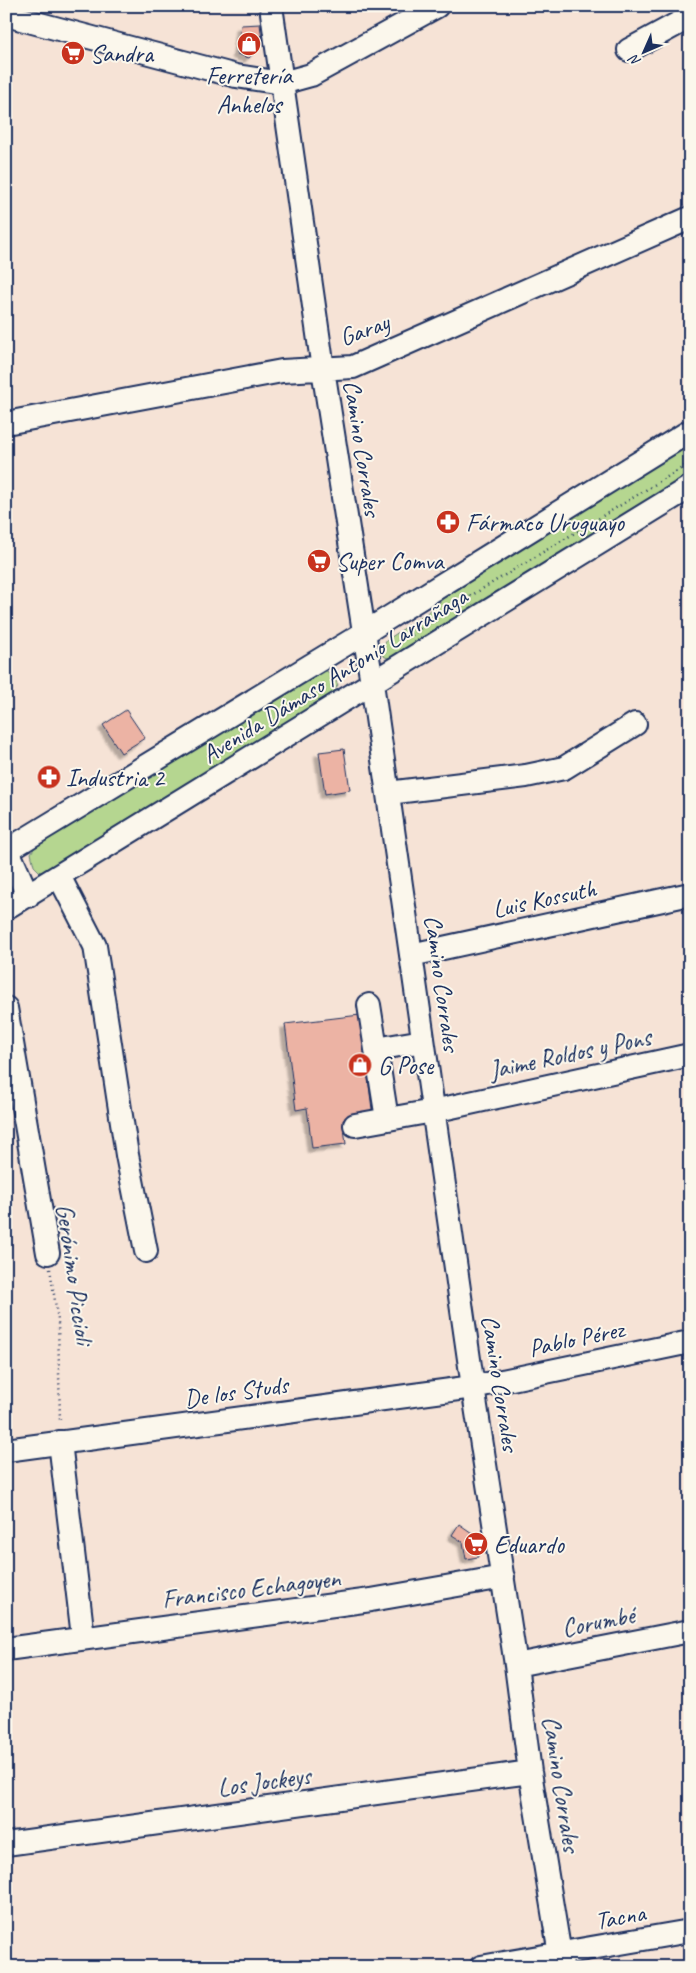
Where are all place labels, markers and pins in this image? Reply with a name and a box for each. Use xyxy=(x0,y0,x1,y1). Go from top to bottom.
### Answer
shop icon: Ferretería Anhelos xyxy=(236,31,262,57)
place label: Sandra xyxy=(90,38,155,70)
supermarket icon: Sandra xyxy=(60,40,86,66)
place label: Ferretería Anhelos xyxy=(206,60,294,121)
place label: Fármaco Uruguayo xyxy=(466,507,625,539)
pharmacy icon: Fármaco Uruguayo xyxy=(435,509,461,535)
place label: Super Comva xyxy=(336,546,445,578)
supermarket icon: Super Comva xyxy=(306,548,332,574)
place label: Industria 2 xyxy=(66,762,166,794)
pharmacy icon: Industria 2 xyxy=(36,764,62,790)
place label: G Pose xyxy=(378,1050,435,1082)
shop icon: G Pose xyxy=(347,1052,373,1078)
place label: Eduardo xyxy=(494,1529,565,1561)
supermarket icon: Eduardo xyxy=(463,1531,489,1557)

